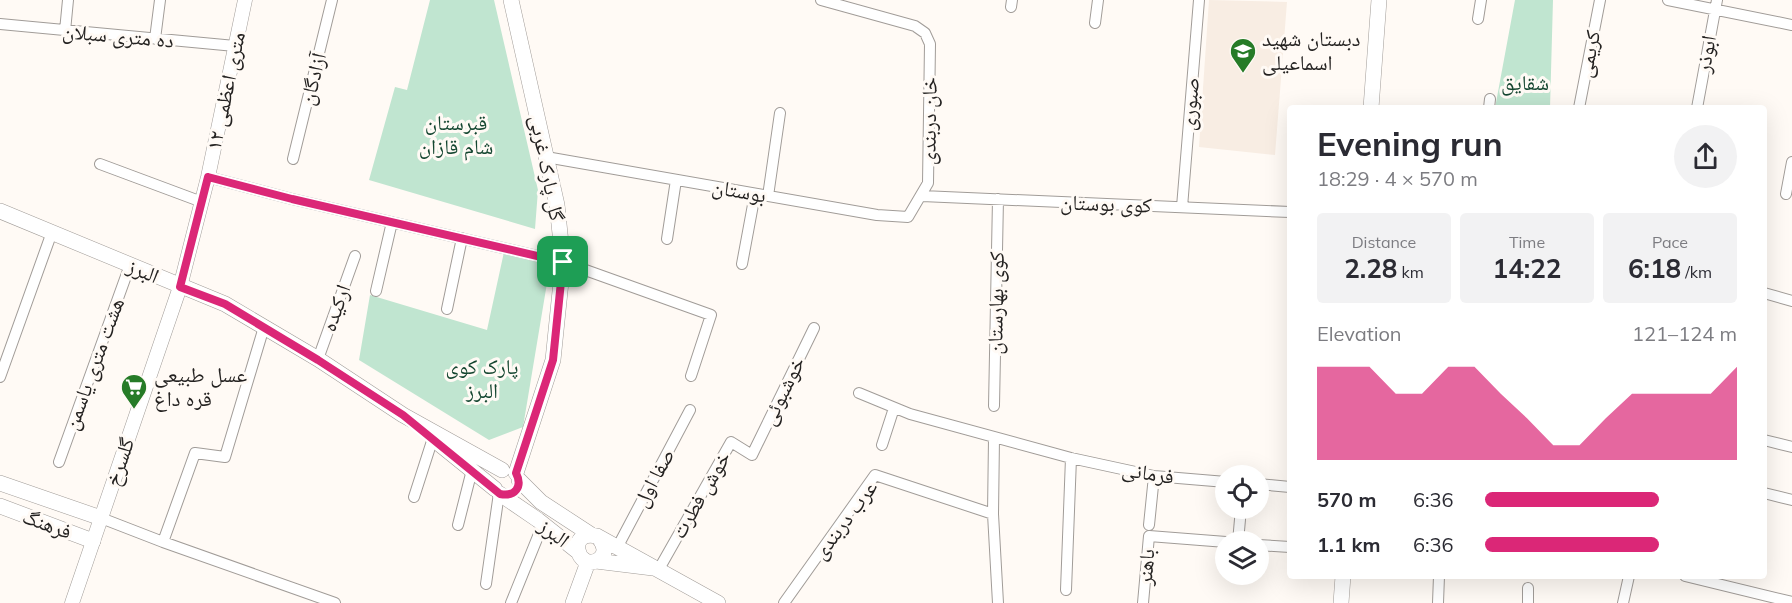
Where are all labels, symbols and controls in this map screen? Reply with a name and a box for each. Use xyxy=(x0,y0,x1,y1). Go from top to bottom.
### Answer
street label: ده متری سبلان xyxy=(61,17,175,53)
place label: دبستان شهید اسماعیلی xyxy=(1262,25,1360,76)
street label: کریمی xyxy=(1571,28,1606,80)
street label: ۱۲ متری اعظمی xyxy=(200,29,251,153)
street label: ابوذر xyxy=(1689,33,1721,75)
school or university icon: دبستان شهید اسماعیلی xyxy=(1228,36,1258,74)
street label: آزادگان xyxy=(293,49,331,108)
park label: شقایق xyxy=(1501,69,1549,96)
street label: صبوری xyxy=(1174,76,1204,132)
street label: خان دربندی xyxy=(914,77,942,165)
park label: قبرستان شام قازان xyxy=(419,109,493,161)
street label: گل پارک غربی xyxy=(524,113,571,223)
text: Evening run xyxy=(1317,123,1503,164)
button: share xyxy=(1674,125,1737,188)
text: 18:29 · 4 × 570 m xyxy=(1317,166,1478,191)
street label: بوستان xyxy=(710,172,768,208)
street label: کوی بوستان xyxy=(1060,188,1153,218)
text: Distance xyxy=(1352,232,1416,252)
text: Time xyxy=(1509,232,1545,252)
text: Pace xyxy=(1652,232,1688,252)
pin xyxy=(537,236,588,287)
icon: arrive xyxy=(546,245,579,278)
street label: البرز xyxy=(123,251,163,288)
street label: کوی بهارستان xyxy=(981,251,1009,355)
text: 2.28 xyxy=(1344,252,1397,285)
text: 14:22 xyxy=(1493,252,1561,285)
text: 6:18 xyxy=(1628,252,1681,285)
text: km xyxy=(1397,262,1424,282)
text: /km xyxy=(1681,262,1712,282)
street label: ارکیده xyxy=(315,281,355,335)
street label: هشت متری یاسمن xyxy=(57,294,130,434)
text: Elevation xyxy=(1317,321,1402,346)
text: 121–124 m xyxy=(1632,321,1737,346)
street label: خوشبوئی xyxy=(754,352,811,430)
park label: پارک کوی البرز xyxy=(446,353,518,403)
place label: عسل طبیعی قره داغ xyxy=(154,361,247,412)
supermarket icon: عسل طبیعی قره داغ xyxy=(119,372,149,410)
street label: گلسرخ xyxy=(99,434,140,490)
street label: صفا اول xyxy=(627,444,679,511)
street label: خوش فطرت xyxy=(665,446,736,543)
street label: فرمانی xyxy=(1120,455,1176,490)
map controls xyxy=(1215,465,1269,585)
button: locate xyxy=(1215,465,1269,519)
street label: عرب دربندی xyxy=(806,474,883,564)
text: 570 m xyxy=(1317,487,1376,512)
text: 6:36 xyxy=(1413,487,1454,512)
street label: فرهنگ xyxy=(19,502,75,544)
street label: البرز xyxy=(533,511,575,552)
button: layers xyxy=(1215,531,1269,585)
text: 1.1 km xyxy=(1317,532,1380,557)
text: 6:36 xyxy=(1413,532,1454,557)
street label: باهنر xyxy=(1130,548,1160,587)

